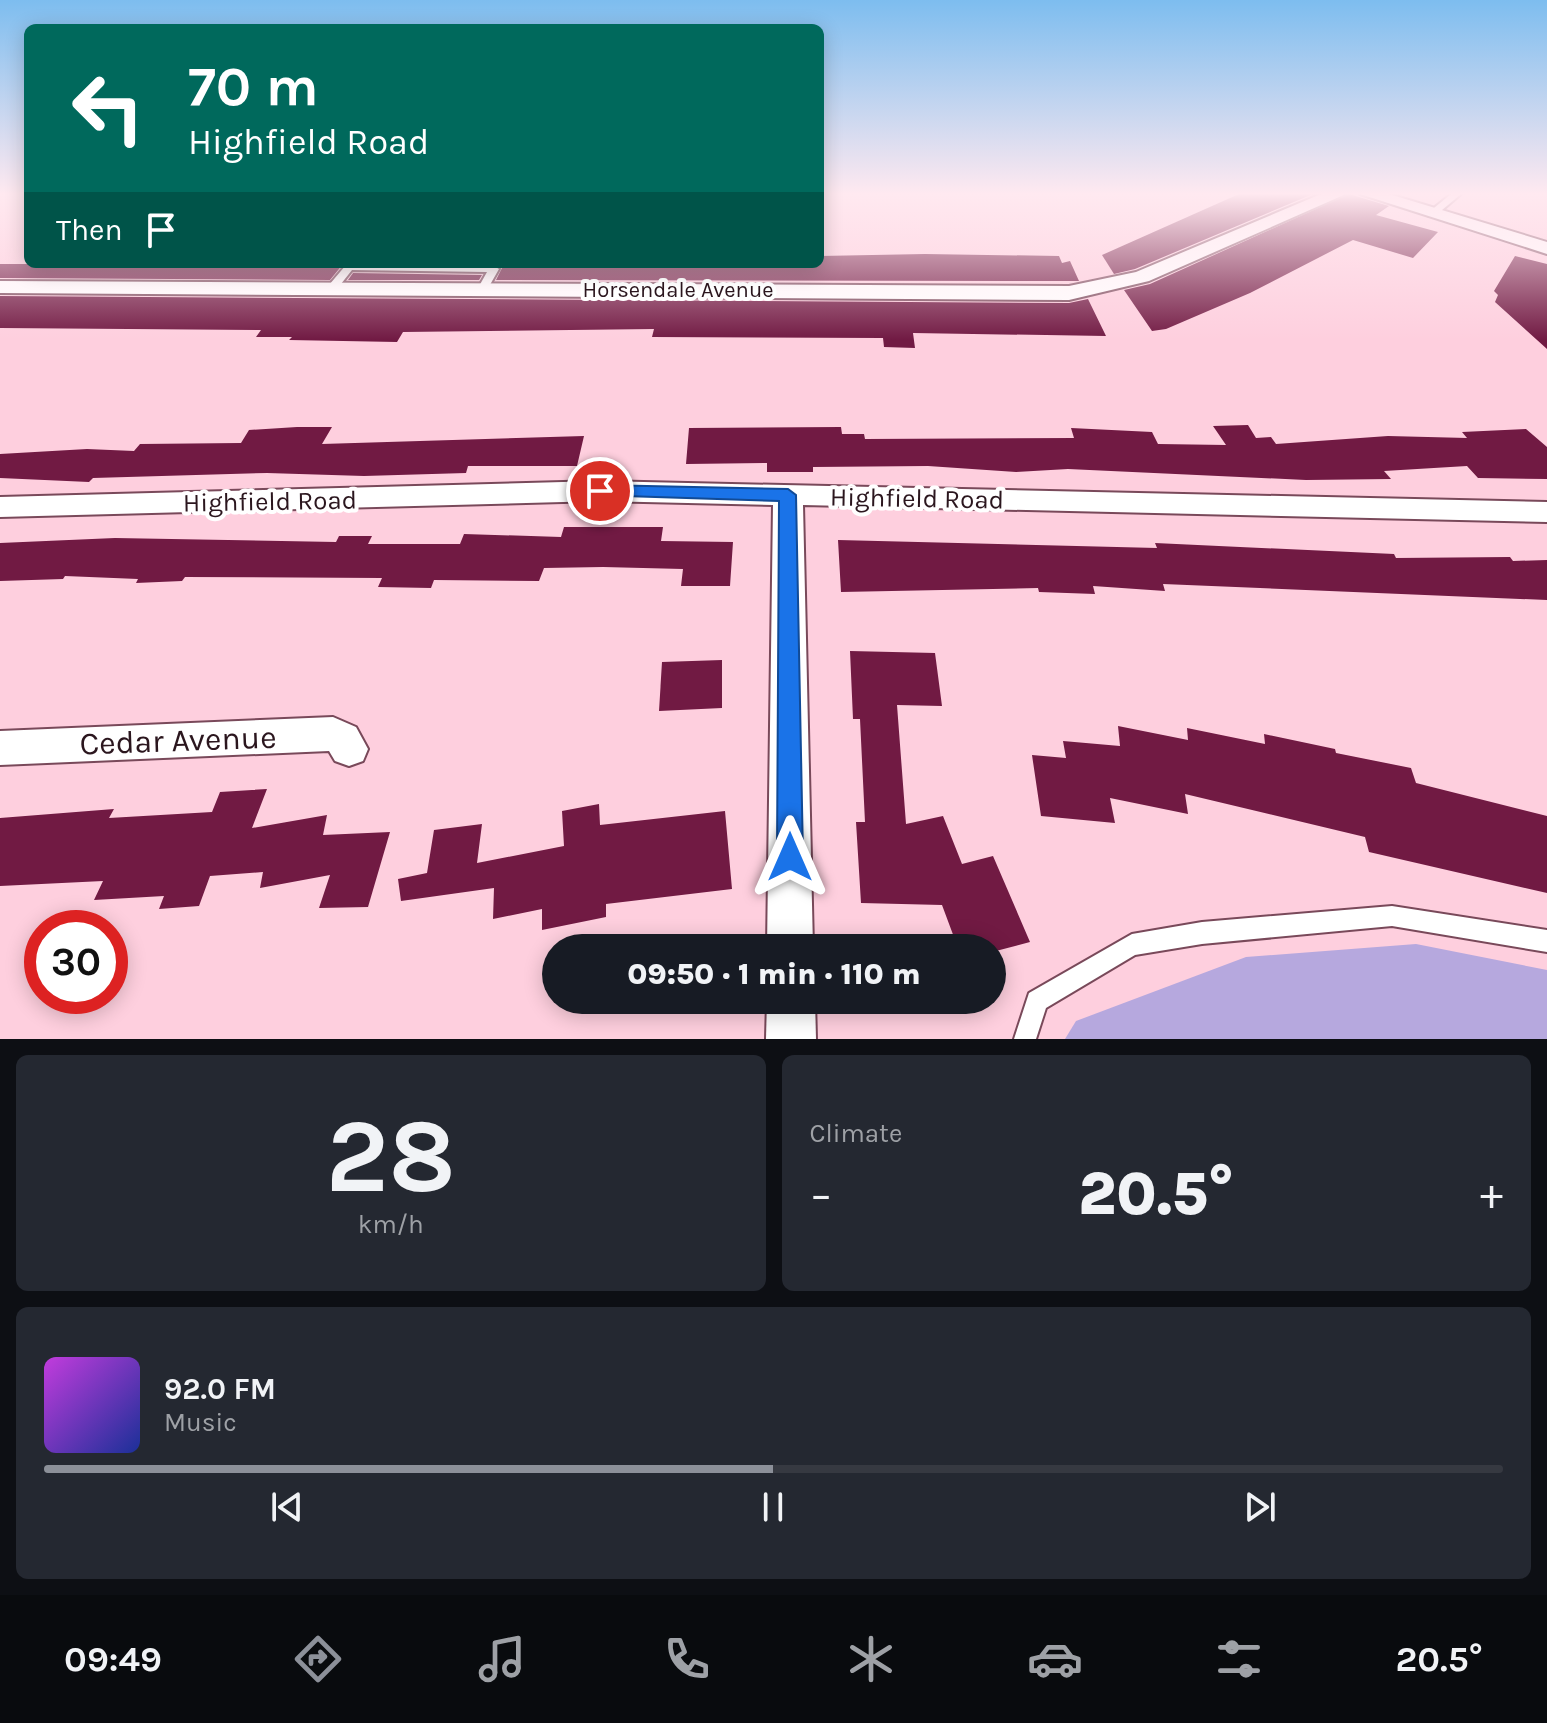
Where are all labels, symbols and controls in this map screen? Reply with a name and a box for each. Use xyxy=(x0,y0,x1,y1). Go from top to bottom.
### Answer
text: 70 m xyxy=(188,54,319,119)
icon: left xyxy=(56,56,160,160)
text: Highfield Road xyxy=(188,121,429,163)
icon: arrive xyxy=(139,208,183,252)
text: Then xyxy=(56,212,123,248)
street label: Horsendale Avenue xyxy=(582,277,774,303)
pin xyxy=(566,457,634,525)
icon: arrive xyxy=(578,469,622,513)
street label: Highfield Road xyxy=(830,481,1004,516)
street label: Highfield Road xyxy=(183,484,357,519)
street label: Cedar Avenue xyxy=(79,719,277,762)
position arrow xyxy=(748,815,832,899)
speed limit sign: 30 xyxy=(24,910,128,1014)
text: 09:50 · 1 min · 110 m xyxy=(627,956,921,992)
text: 28 xyxy=(326,1096,456,1217)
text: Climate xyxy=(810,1118,902,1149)
text: 20.5° xyxy=(1078,1159,1234,1229)
text: − xyxy=(810,1169,833,1220)
text: + xyxy=(1480,1169,1503,1220)
text: km/h xyxy=(358,1209,424,1240)
text: 92.0 FM xyxy=(164,1371,276,1407)
text: Music xyxy=(164,1407,237,1438)
icon: previous xyxy=(265,1485,309,1529)
icon: pause xyxy=(751,1485,795,1529)
icon: next xyxy=(1238,1485,1282,1529)
icon: directions xyxy=(290,1631,346,1687)
icon: music xyxy=(474,1631,530,1687)
icon: phone xyxy=(659,1631,715,1687)
icon: climate xyxy=(843,1631,899,1687)
icon: car xyxy=(1027,1631,1083,1687)
icon: filters xyxy=(1211,1631,1267,1687)
text: 09:49 xyxy=(64,1638,162,1680)
text: 20.5° xyxy=(1396,1638,1483,1680)

